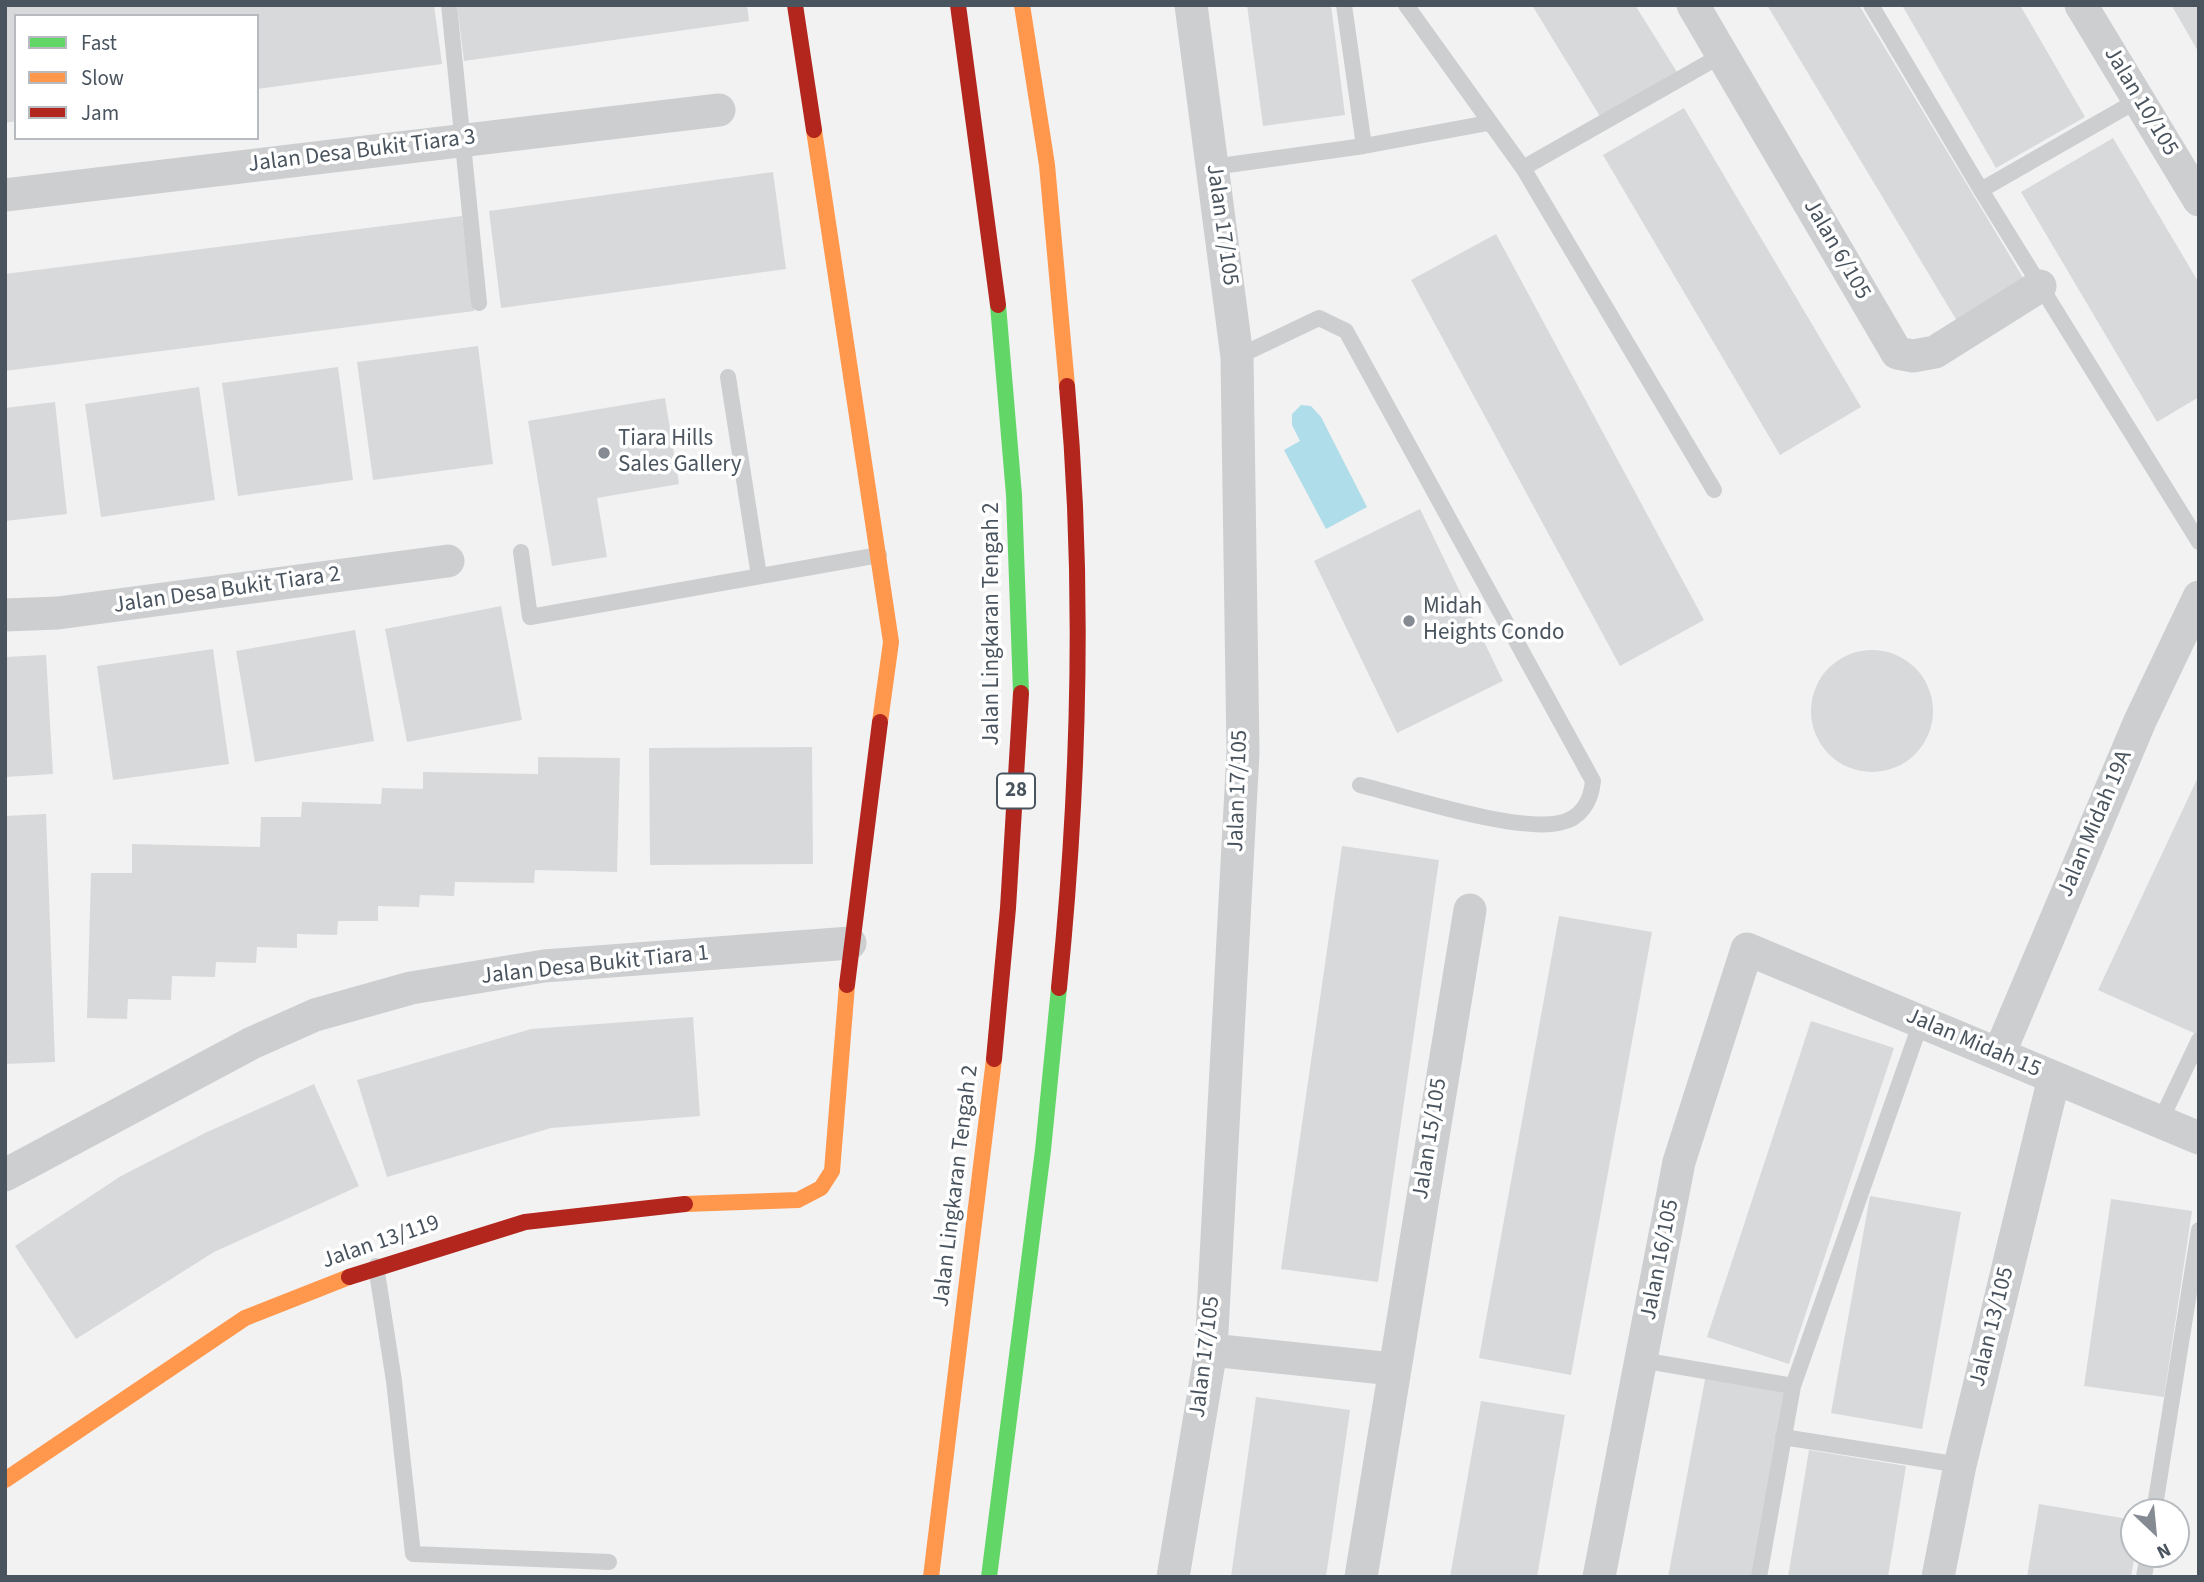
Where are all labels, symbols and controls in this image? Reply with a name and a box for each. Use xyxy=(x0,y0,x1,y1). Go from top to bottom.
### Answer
legend xyxy=(14,14,259,140)
text: Fast xyxy=(81,28,117,58)
street label: Jalan 10/105 xyxy=(2097,42,2183,162)
text: Slow xyxy=(81,63,124,93)
text: Jam xyxy=(81,98,119,128)
street label: Jalan Desa Bukit Tiara 3 xyxy=(247,124,477,180)
street label: Jalan 17/105 xyxy=(1199,162,1243,288)
street label: Jalan 6/105 xyxy=(1796,195,1876,305)
place label: Tiara Hills Sales Gallery xyxy=(618,426,742,480)
marker: Tiara Hills Sales Gallery xyxy=(596,445,612,461)
street label: Jalan Lingkaran Tengah 2 xyxy=(979,502,1007,746)
street label: Jalan Desa Bukit Tiara 2 xyxy=(112,561,342,621)
place label: Midah Heights Condo xyxy=(1423,594,1564,648)
marker: Midah Heights Condo xyxy=(1401,613,1417,629)
street label: Jalan 17/105 xyxy=(1223,729,1255,853)
street label: Jalan Midah 19A xyxy=(2053,747,2139,901)
road number: 28 xyxy=(997,774,1035,808)
street label: Jalan Desa Bukit Tiara 1 xyxy=(480,940,710,992)
street label: Jalan Midah 15 xyxy=(1901,1003,2045,1085)
street label: Jalan Lingkaran Tengah 2 xyxy=(928,1064,986,1308)
street label: Jalan 15/105 xyxy=(1408,1076,1454,1202)
street label: Jalan 16/105 xyxy=(1636,1197,1686,1323)
street label: Jalan 13/119 xyxy=(319,1210,443,1276)
street label: Jalan 13/105 xyxy=(1965,1264,2021,1390)
street label: Jalan 17/105 xyxy=(1185,1295,1227,1419)
north arrow xyxy=(2120,1498,2190,1568)
text: N xyxy=(2152,1536,2175,1565)

